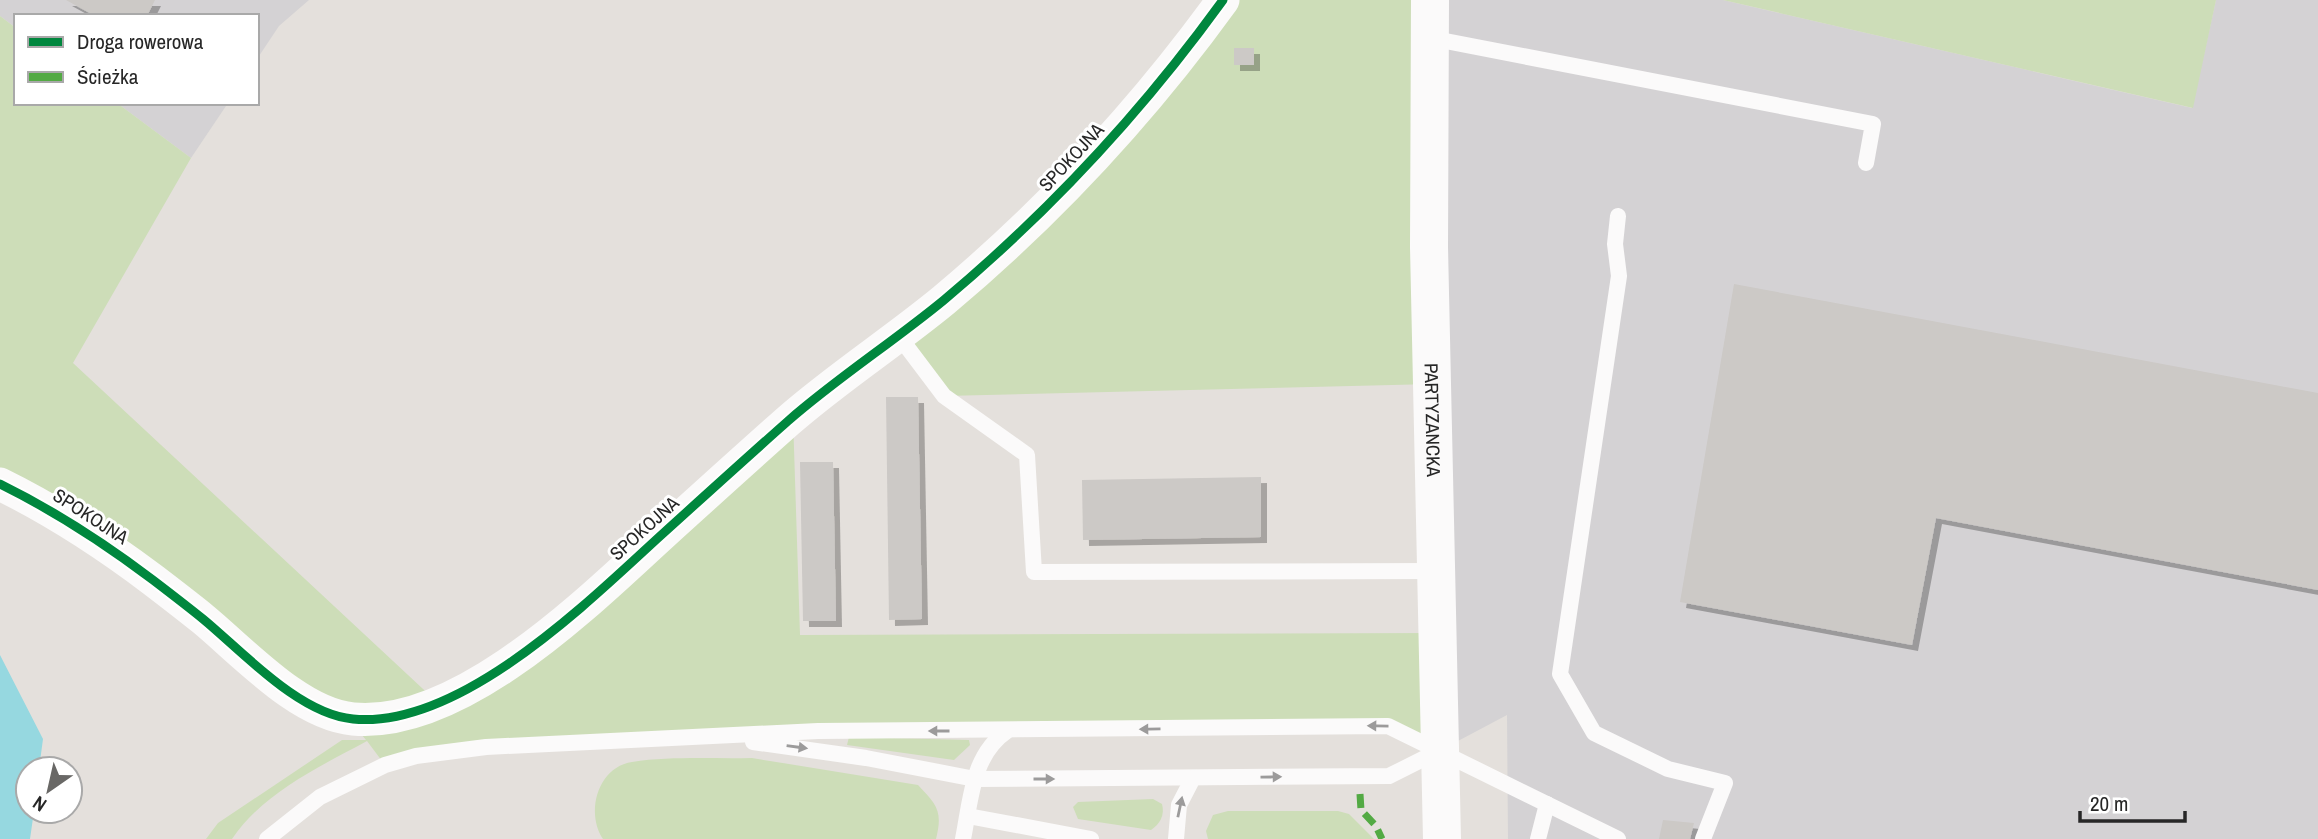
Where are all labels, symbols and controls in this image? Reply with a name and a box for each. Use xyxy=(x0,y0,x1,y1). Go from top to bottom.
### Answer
legend xyxy=(14,14,259,105)
text: Droga rowerowa xyxy=(77,27,204,56)
text: Ścieżka xyxy=(77,62,139,91)
street label: SPOKOJNA xyxy=(1033,117,1110,197)
street label: PARTYZANCKA xyxy=(1419,363,1447,478)
street label: SPOKOJNA xyxy=(48,482,134,550)
street label: SPOKOJNA xyxy=(604,490,685,566)
one-way arrow xyxy=(1367,720,1389,732)
one-way arrow xyxy=(1139,723,1161,735)
one-way arrow xyxy=(927,725,949,737)
one-way arrow xyxy=(786,742,808,753)
north arrow xyxy=(14,755,84,825)
one-way arrow xyxy=(1260,771,1282,783)
one-way arrow xyxy=(1033,773,1055,785)
scale bar xyxy=(2080,780,2185,824)
text: 20 m xyxy=(2090,789,2128,818)
text: N xyxy=(28,790,51,818)
one-way arrow xyxy=(1174,796,1185,818)

